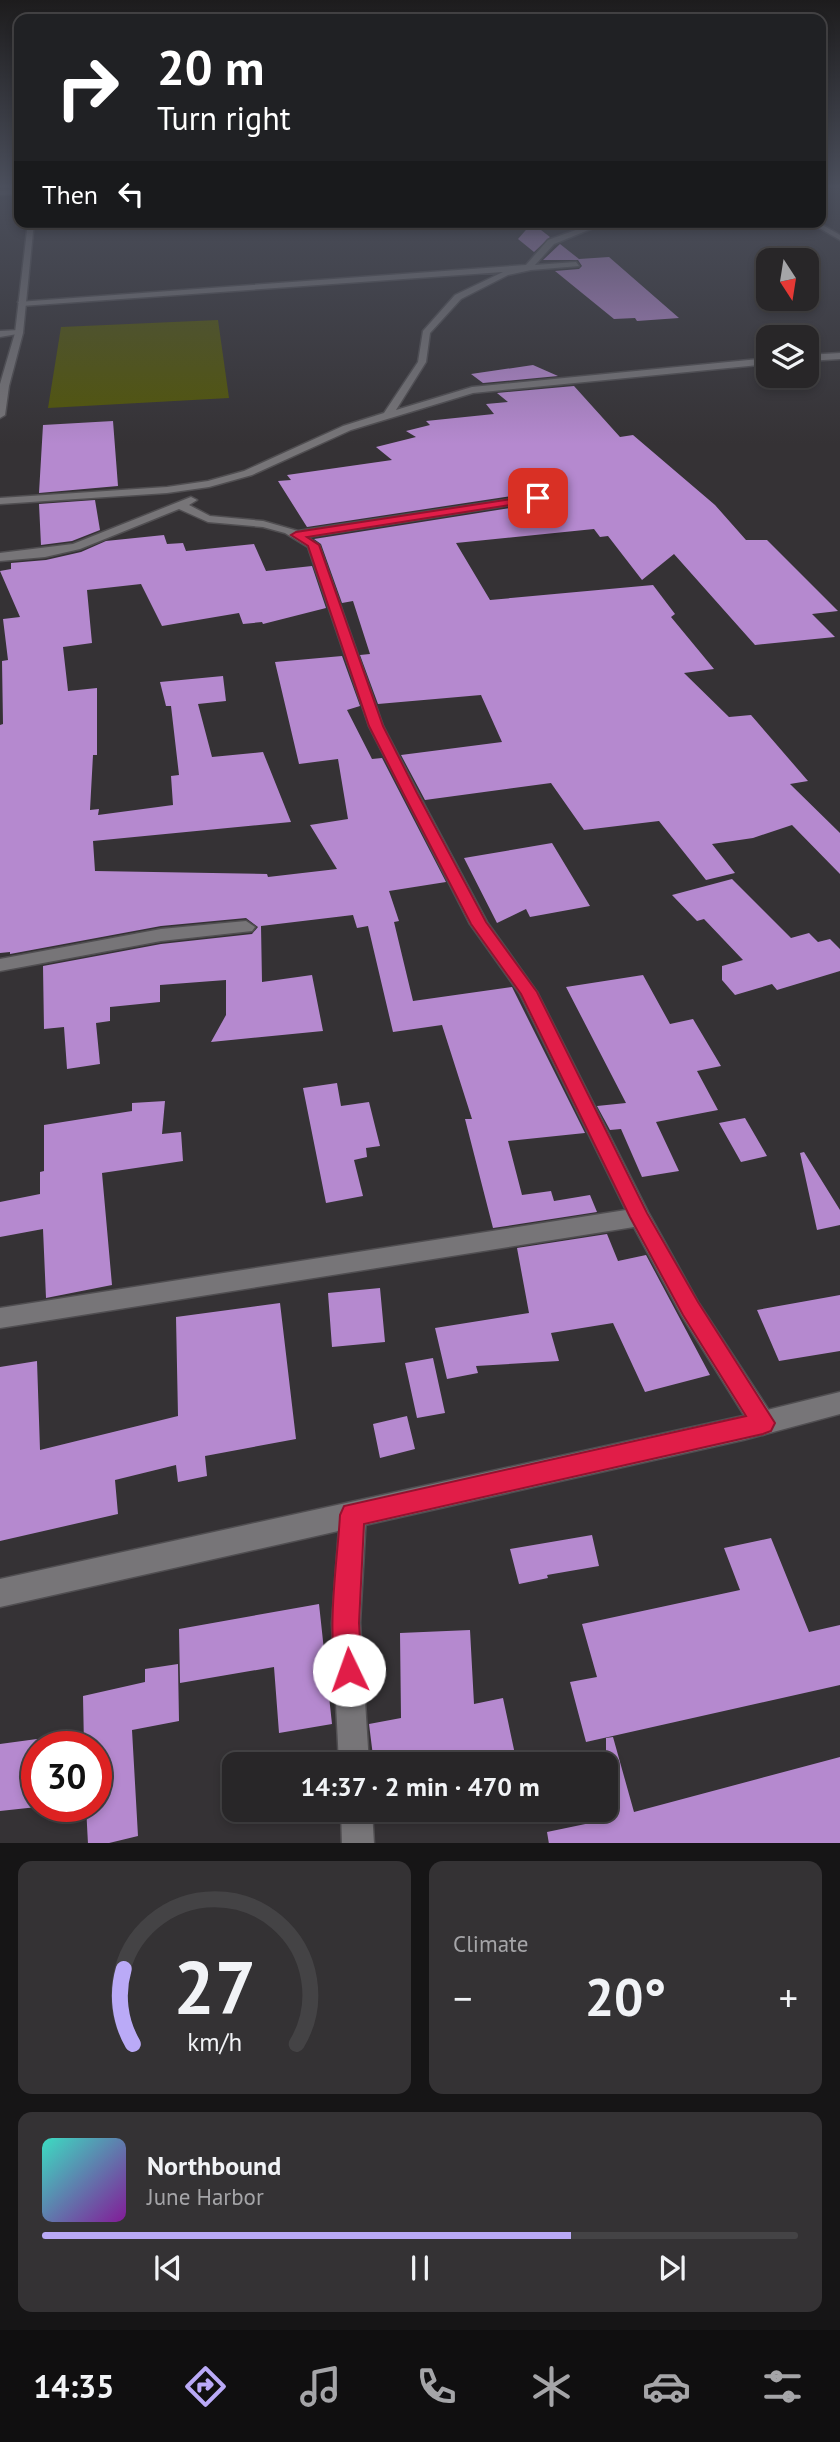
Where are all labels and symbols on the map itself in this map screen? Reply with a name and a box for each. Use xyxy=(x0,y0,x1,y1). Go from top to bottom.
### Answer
north arrow xyxy=(756,248,819,312)
pin xyxy=(508,468,568,528)
position arrow xyxy=(312,1633,386,1707)
speed limit sign: 30 xyxy=(21,1731,112,1822)

